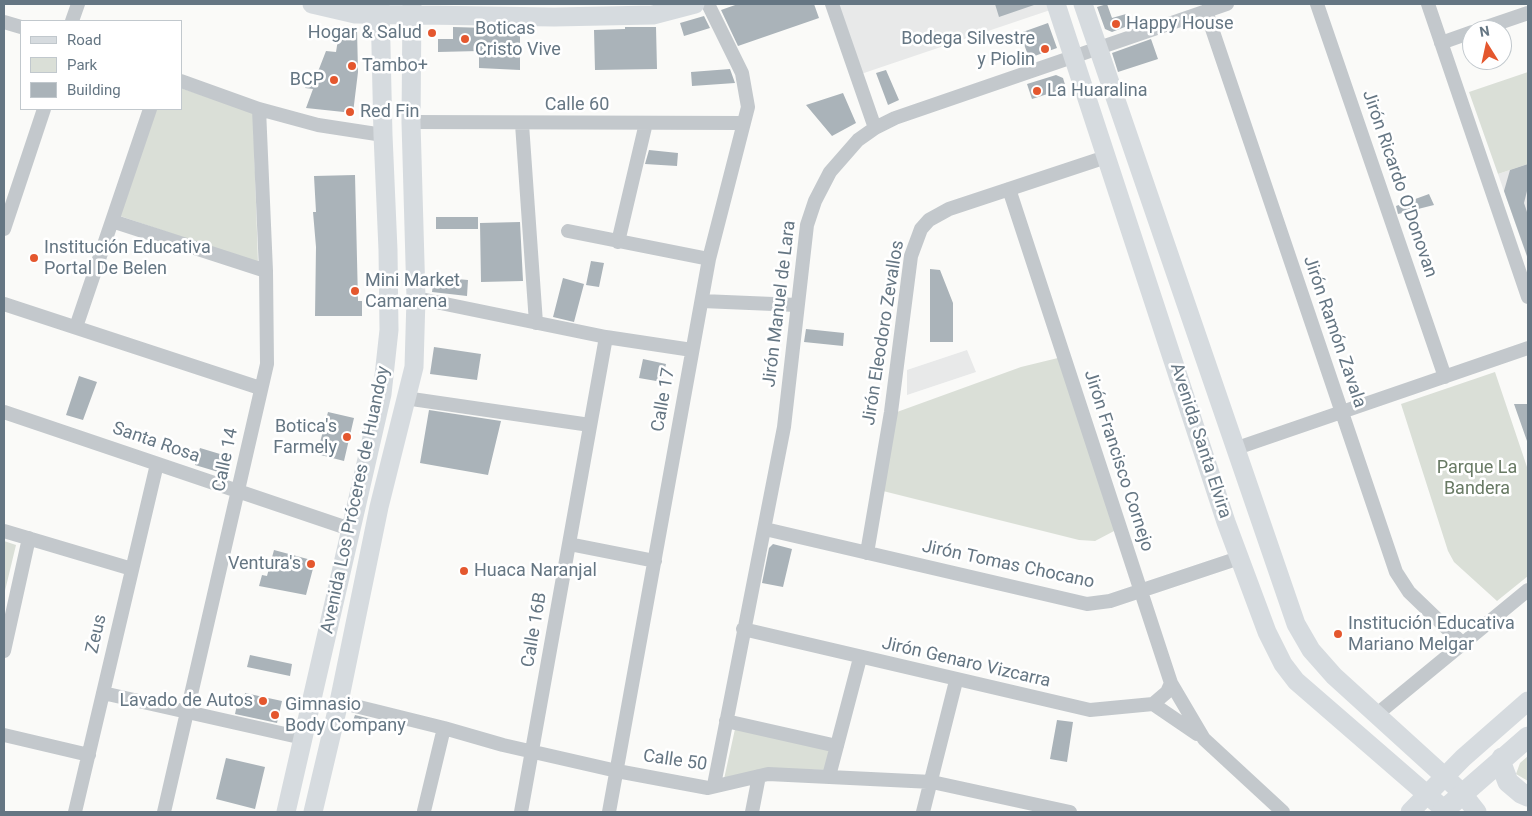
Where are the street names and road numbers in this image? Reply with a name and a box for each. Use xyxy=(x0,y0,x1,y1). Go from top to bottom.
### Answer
street label: Jirón Ricardo O'Donovan xyxy=(1357,88,1441,280)
street label: Calle 60 xyxy=(545,94,609,116)
street label: Jirón Manuel de Lara xyxy=(759,219,801,389)
street label: Jirón Eleodoro Zevallos xyxy=(859,239,909,427)
street label: Jirón Ramón Zavala xyxy=(1298,253,1370,411)
street label: Avenida Santa Elvira xyxy=(1165,361,1235,521)
street label: Avenida Los Próceres de Huandoy xyxy=(317,364,395,636)
street label: Calle 17 xyxy=(648,366,680,434)
street label: Jirón Francisco Cornejo xyxy=(1078,368,1158,554)
street label: Santa Rosa xyxy=(109,418,203,468)
street label: Calle 14 xyxy=(209,426,243,494)
street label: Jirón Tomas Chocano xyxy=(920,536,1096,594)
street label: Calle 16B xyxy=(518,591,552,669)
street label: Zeus xyxy=(82,612,112,656)
street label: Jirón Genaro Vizcarra xyxy=(879,633,1053,693)
street label: Calle 50 xyxy=(642,746,708,776)

